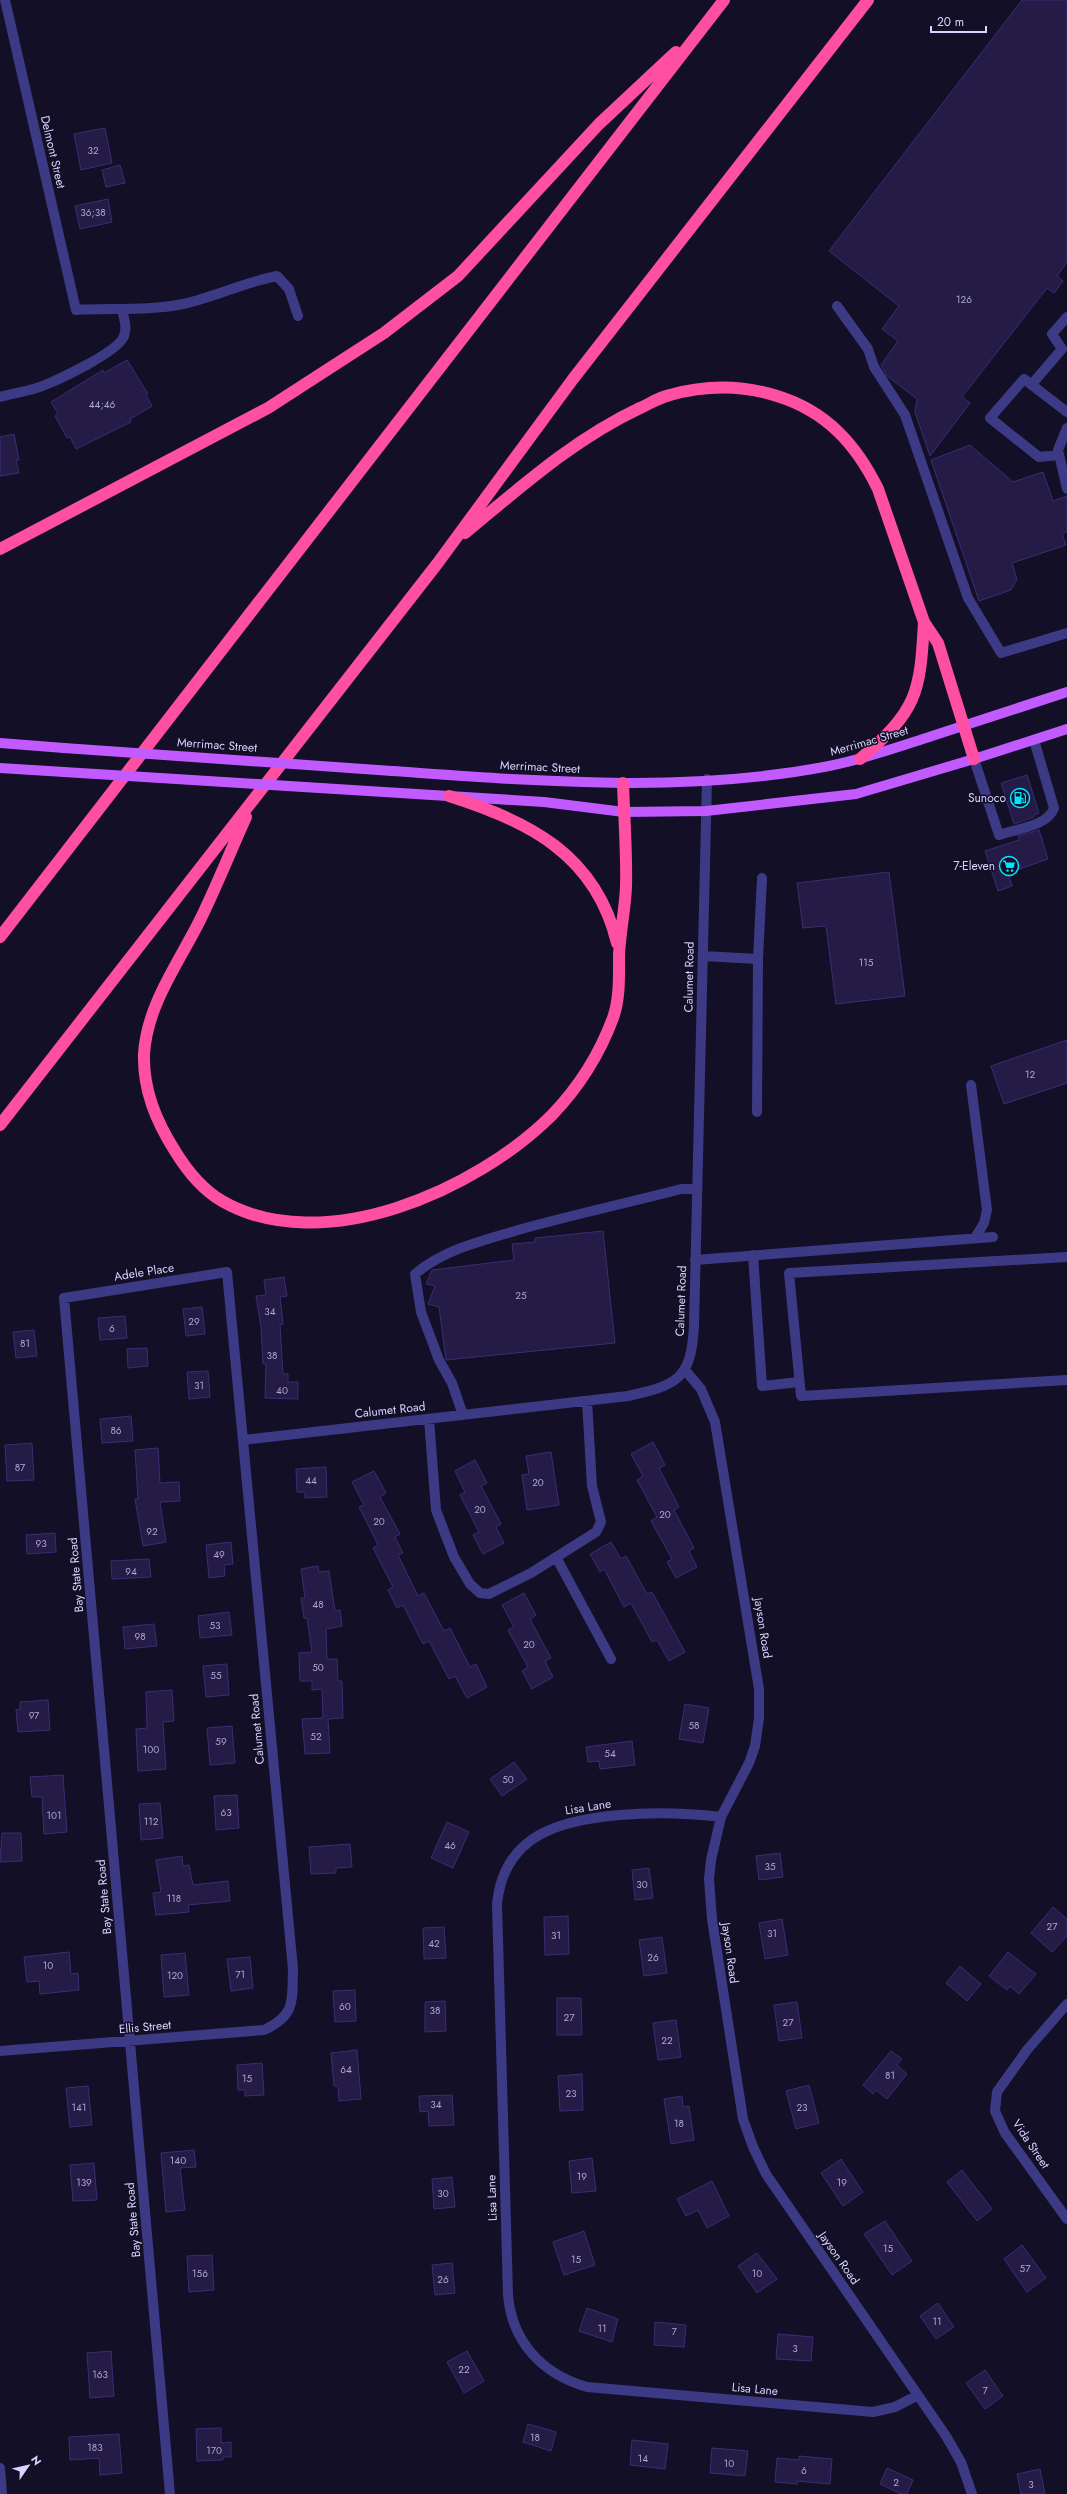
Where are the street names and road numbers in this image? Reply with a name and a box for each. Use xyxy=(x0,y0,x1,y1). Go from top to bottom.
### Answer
street label: Delmont Street xyxy=(36,114,70,190)
street label: Merrimac Street xyxy=(828,721,910,761)
street label: Merrimac Street xyxy=(176,733,258,757)
street label: Merrimac Street xyxy=(499,756,581,778)
street label: Calumet Road xyxy=(679,941,699,1013)
street label: Adele Place xyxy=(113,1258,175,1286)
street label: Calumet Road xyxy=(671,1265,691,1337)
street label: Calumet Road xyxy=(354,1397,426,1423)
street label: Bay State Road xyxy=(64,1537,88,1613)
street label: Jayson Road xyxy=(749,1594,777,1660)
street label: Calumet Road xyxy=(245,1693,269,1765)
street label: Lisa Lane xyxy=(564,1794,612,1820)
street label: Bay State Road xyxy=(92,1859,116,1935)
street label: Jayson Road xyxy=(717,1920,743,1984)
street label: Ellis Street xyxy=(118,2016,172,2038)
street label: Vida Street xyxy=(1008,2116,1054,2172)
street label: Lisa Lane xyxy=(482,2175,502,2221)
street label: Bay State Road xyxy=(121,2182,145,2258)
street label: Jayson Road xyxy=(813,2226,864,2288)
street label: Lisa Lane xyxy=(731,2378,779,2400)

